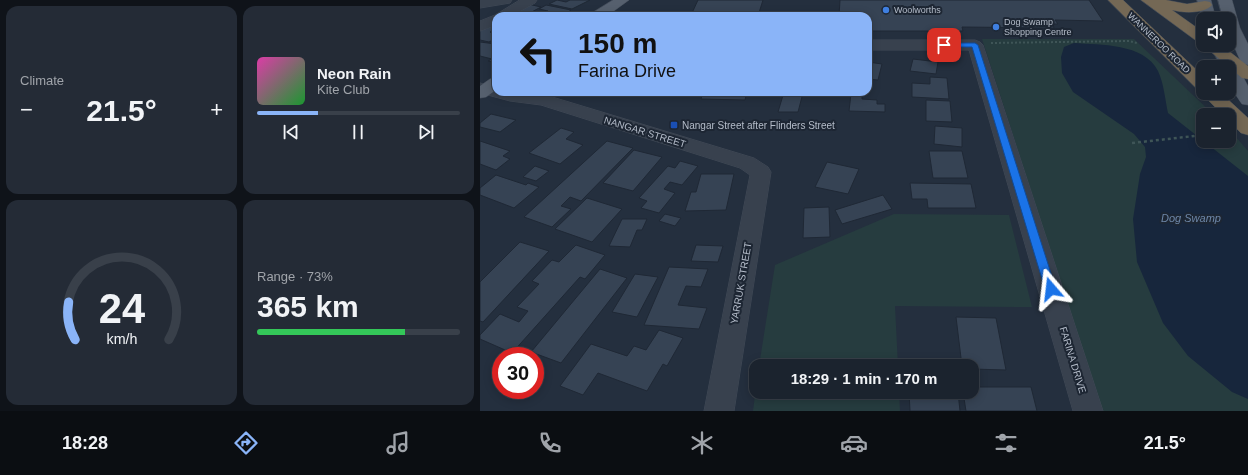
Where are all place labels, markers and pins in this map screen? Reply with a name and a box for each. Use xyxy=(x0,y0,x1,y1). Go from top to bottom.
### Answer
marker: Woolworths xyxy=(881,5,891,15)
place label: Woolworths xyxy=(894,5,941,15)
place label: Dog Swamp Shopping Centre xyxy=(1004,17,1072,37)
marker: Dog Swamp Shopping Centre xyxy=(991,22,1001,32)
pin xyxy=(927,28,961,62)
marker: Nangar Street after Flinders Street xyxy=(669,120,679,130)
place label: Nangar Street after Flinders Street xyxy=(682,120,835,131)

